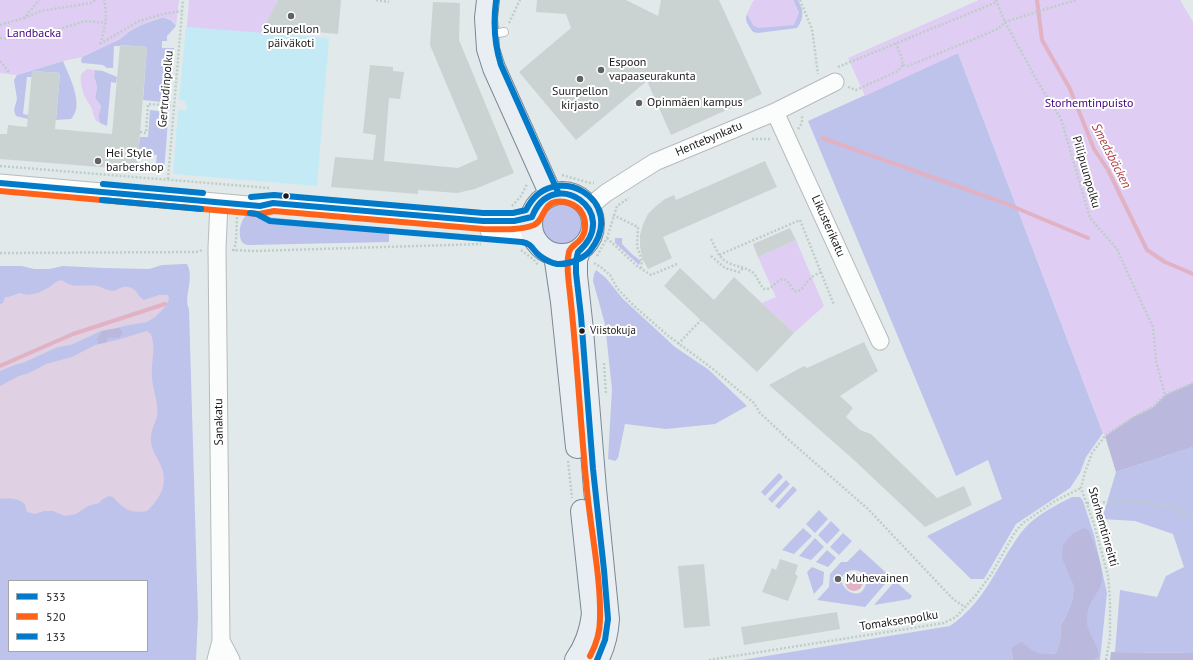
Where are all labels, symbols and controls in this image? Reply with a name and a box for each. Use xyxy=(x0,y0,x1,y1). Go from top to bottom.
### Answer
marker: Suurpellon päiväkoti xyxy=(286,11,296,21)
place label: Suurpellon päiväkoti xyxy=(263,23,319,51)
park label: Landbacka xyxy=(7,27,61,41)
street label: Gertrudinpolku xyxy=(155,50,177,128)
place label: Espoon vapaaseurakunta xyxy=(609,56,696,84)
marker: Espoon vapaaseurakunta xyxy=(596,65,606,75)
marker: Suurpellon kirjasto xyxy=(575,74,585,84)
place label: Suurpellon kirjasto xyxy=(552,85,608,113)
place label: Opinmäen kampus xyxy=(647,96,742,110)
park label: Storhemtinpuisto xyxy=(1045,97,1133,111)
marker: Opinmäen kampus xyxy=(634,98,644,108)
street label: Hentebynkatu xyxy=(673,118,745,160)
water label: Smedsbäcken xyxy=(1088,121,1134,191)
street label: Piilipuunpolku xyxy=(1069,134,1103,210)
place label: Hei Style barbershop xyxy=(106,147,164,175)
marker: Hei Style barbershop xyxy=(93,156,103,166)
unlabelled marker xyxy=(281,191,291,201)
street label: Likusterikatu xyxy=(808,193,848,259)
place label: Viistokuja xyxy=(590,324,636,338)
marker: Viistokuja xyxy=(577,326,587,336)
street label: Sanakatu xyxy=(211,398,227,446)
street label: Storhemtinreitti xyxy=(1085,486,1121,568)
place label: Muhevainen xyxy=(846,572,909,586)
marker: Muhevainen xyxy=(833,574,843,584)
legend xyxy=(8,580,148,652)
text: 533 xyxy=(46,589,66,604)
street label: Tomaksenpolku xyxy=(859,608,939,634)
text: 520 xyxy=(46,609,66,624)
text: 133 xyxy=(46,629,66,644)

